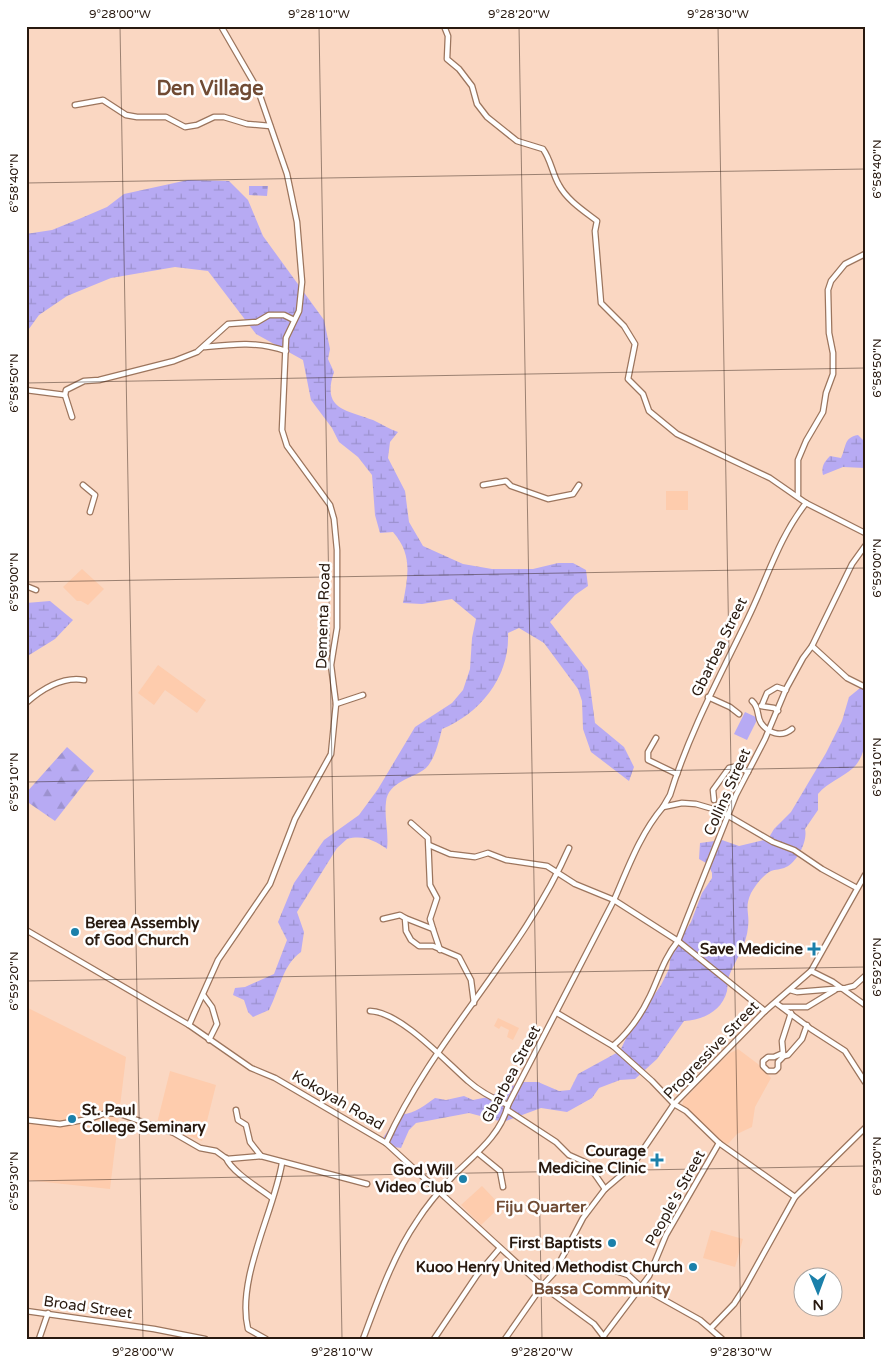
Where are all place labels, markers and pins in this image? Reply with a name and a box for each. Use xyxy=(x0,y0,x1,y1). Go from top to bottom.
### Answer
place label: Berea Assembly of God Church xyxy=(85,914,199,949)
marker: Berea Assembly of God Church xyxy=(69,926,81,938)
place label: Save Medicine xyxy=(700,940,803,958)
marker: Save Medicine xyxy=(807,942,821,956)
place label: St. Paul College Seminary xyxy=(82,1101,206,1137)
marker: St. Paul College Seminary xyxy=(66,1113,78,1125)
place label: Courage Medicine Clinic xyxy=(538,1142,647,1177)
marker: Courage Medicine Clinic xyxy=(650,1153,664,1167)
place label: God Will Video Club xyxy=(375,1161,454,1196)
marker: God Will Video Club xyxy=(457,1173,469,1185)
place label: First Baptists xyxy=(509,1234,602,1253)
marker: First Baptists xyxy=(606,1237,618,1249)
place label: Kuoo Henry United Methodist Church xyxy=(416,1258,683,1277)
marker: Kuoo Henry United Methodist Church xyxy=(687,1261,699,1273)

